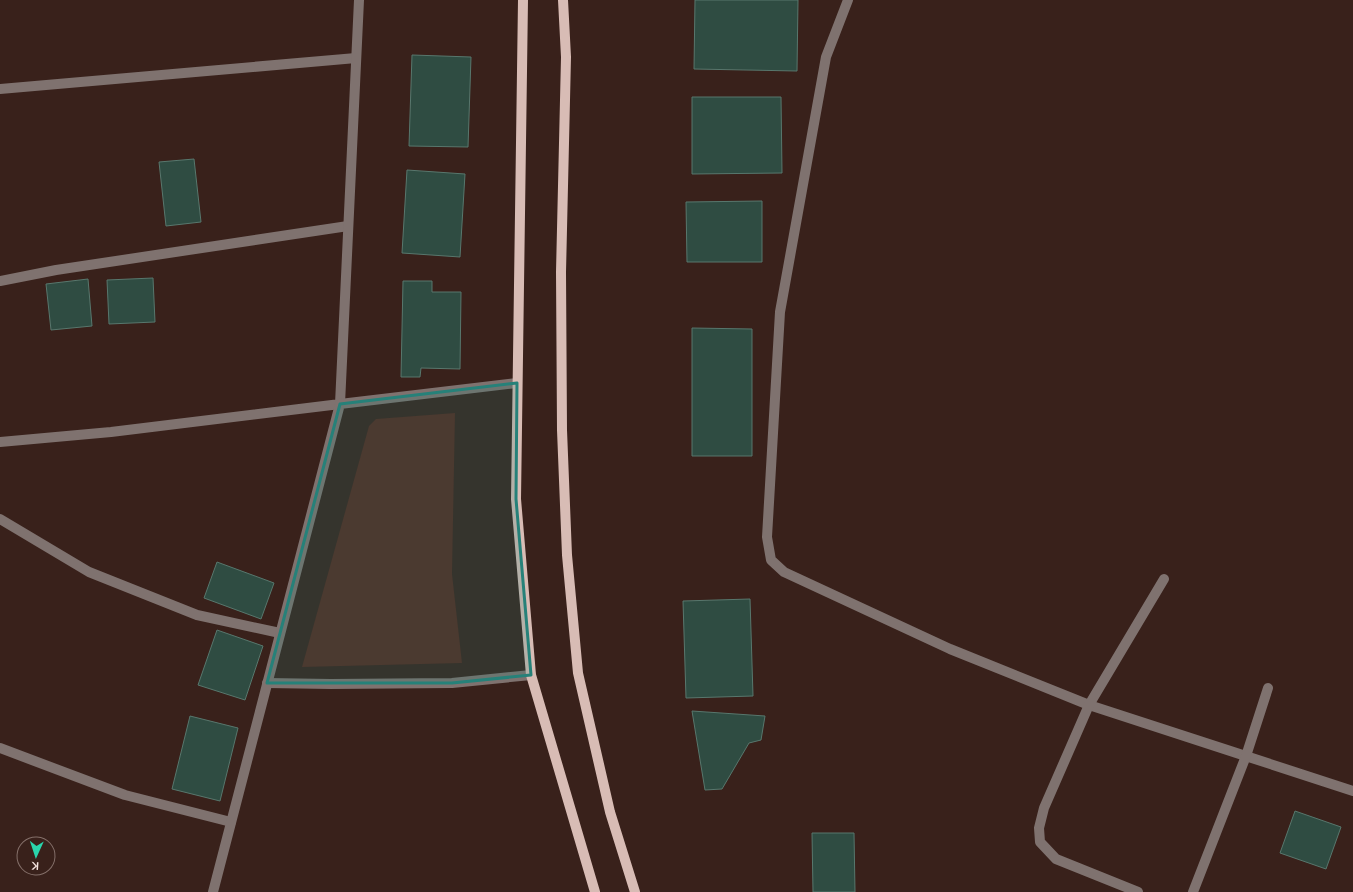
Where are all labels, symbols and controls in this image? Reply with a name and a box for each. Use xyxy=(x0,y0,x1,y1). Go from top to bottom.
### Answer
north arrow xyxy=(16,836,56,876)
text: K xyxy=(31,859,40,873)

